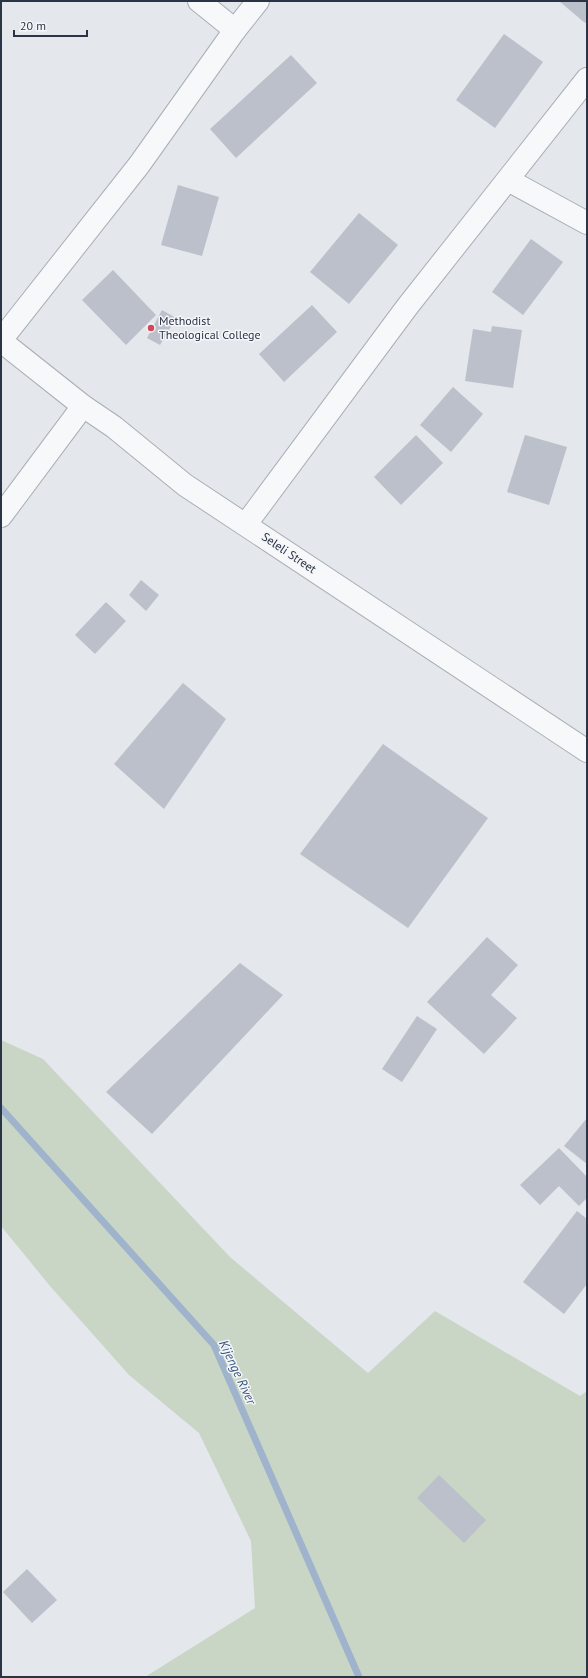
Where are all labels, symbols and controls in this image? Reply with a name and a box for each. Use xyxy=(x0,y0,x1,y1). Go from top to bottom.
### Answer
scale bar xyxy=(14,12,87,38)
text: 20 m xyxy=(20,18,46,33)
place label: Methodist Theological College xyxy=(159,313,261,342)
marker: Methodist Theological College xyxy=(146,323,156,333)
street label: Seleli Street xyxy=(259,529,319,576)
water label: Kijenge River xyxy=(215,1337,260,1408)

